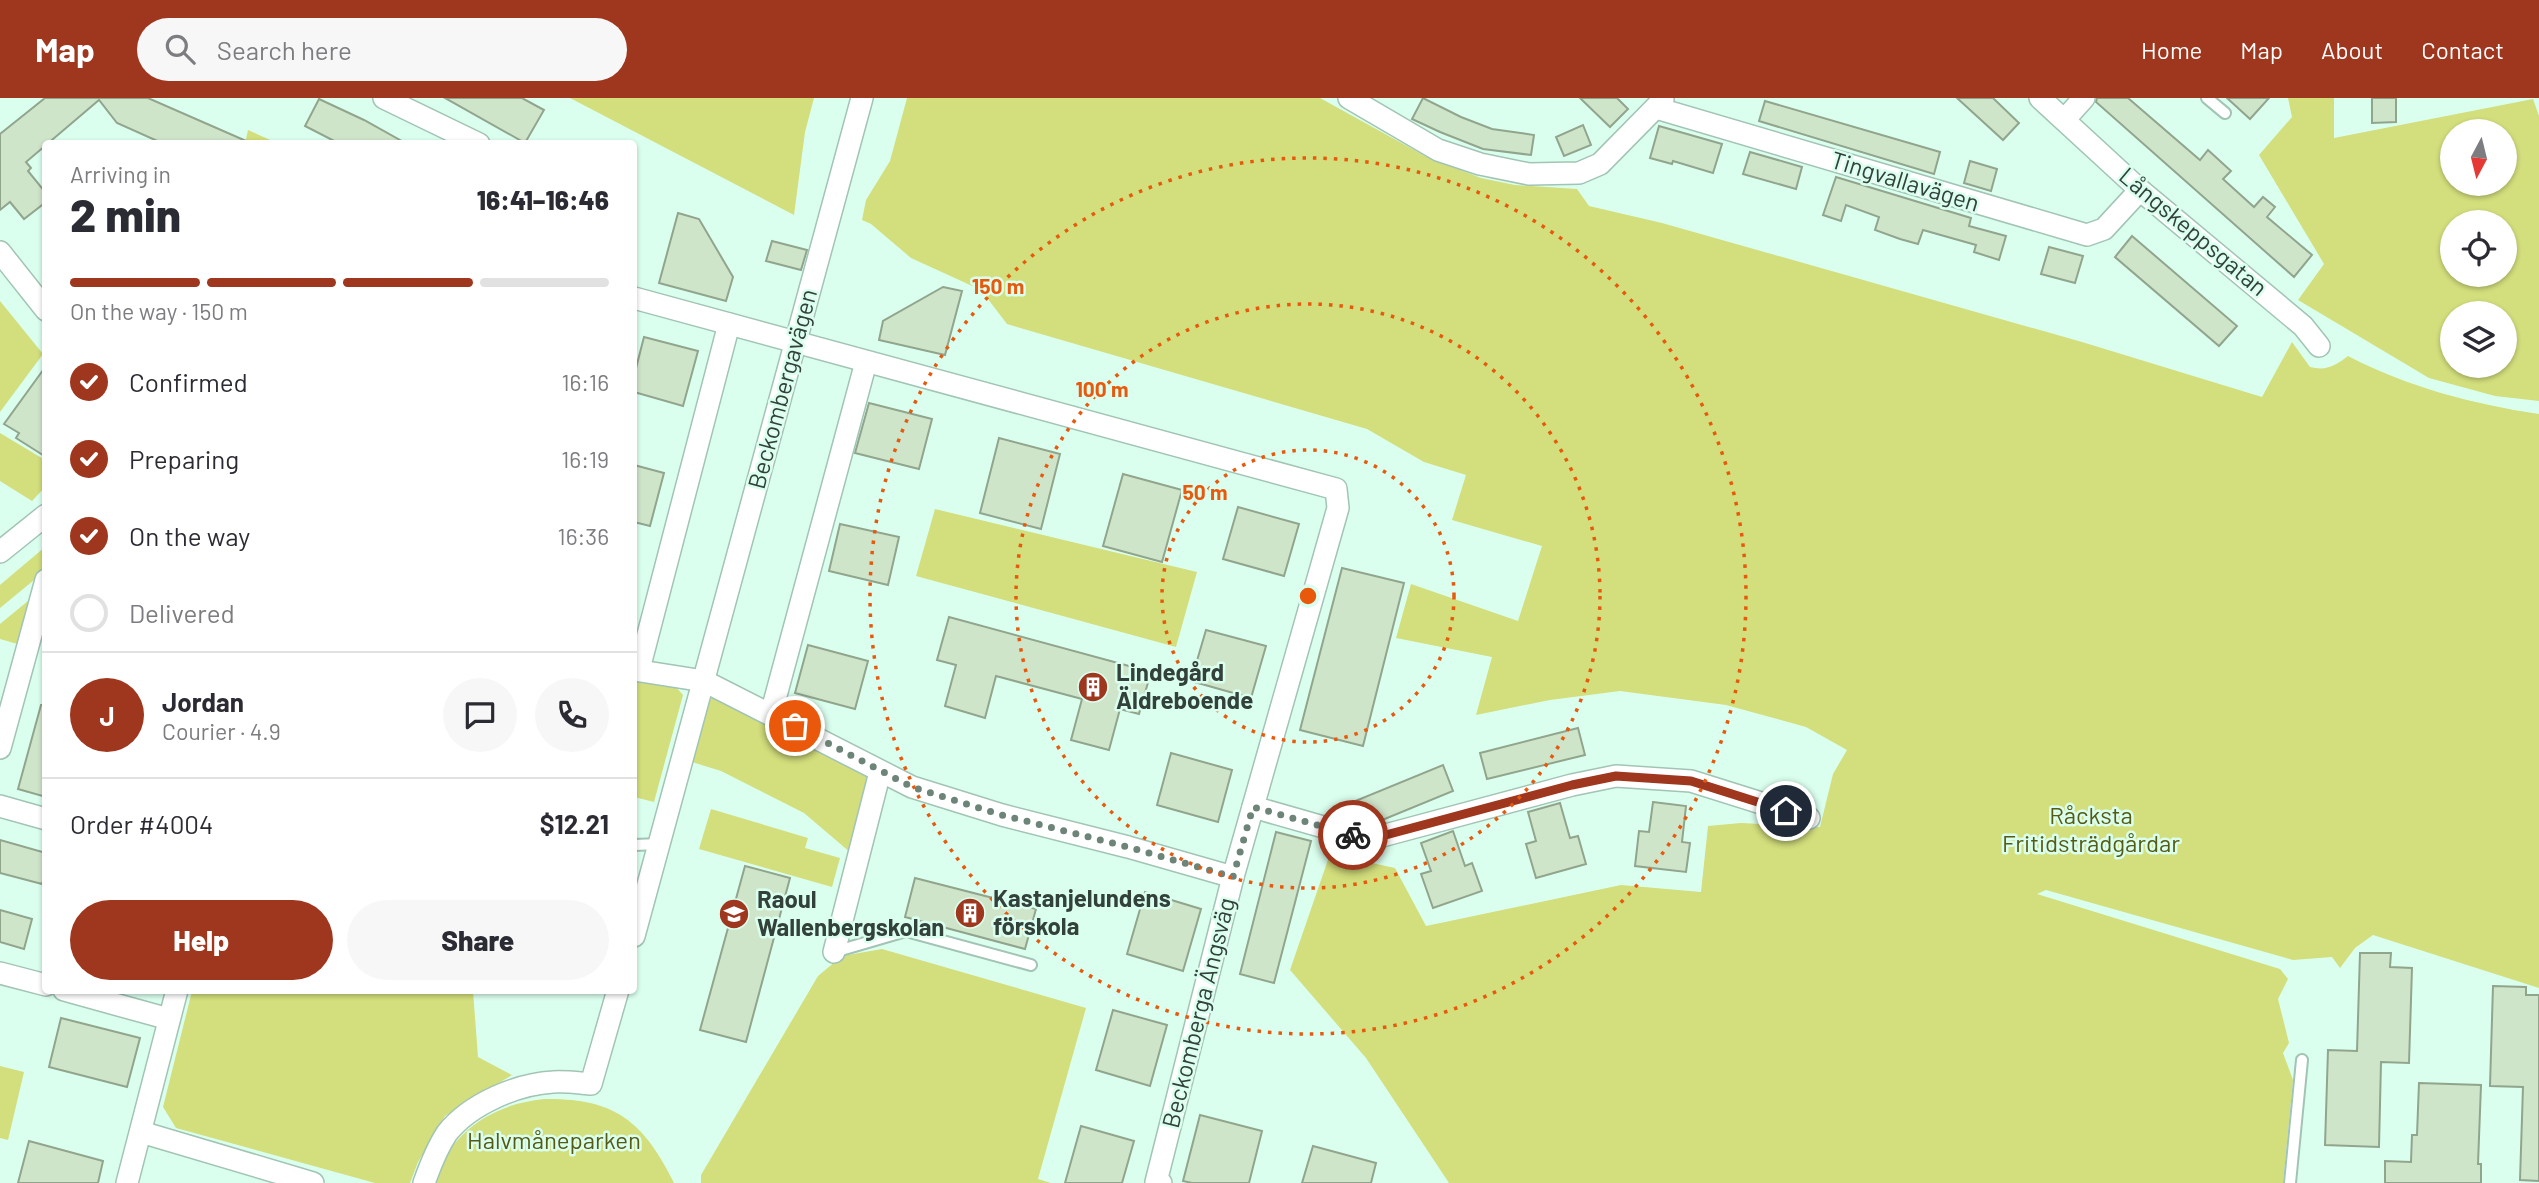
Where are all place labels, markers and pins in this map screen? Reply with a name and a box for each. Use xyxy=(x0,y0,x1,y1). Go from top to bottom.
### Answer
centre of rings xyxy=(1296,584,1320,608)
place label: Lindegård Äldreboende xyxy=(1116,657,1253,714)
building icon: Lindegård Äldreboende xyxy=(1076,670,1110,704)
pin xyxy=(765,696,825,756)
pin xyxy=(1756,781,1816,841)
place label: Kastanjelundens förskola xyxy=(993,883,1171,940)
place label: Raoul Wallenbergskolan xyxy=(757,884,945,941)
building icon: Kastanjelundens förskola xyxy=(953,896,987,930)
school or university icon: Raoul Wallenbergskolan xyxy=(717,897,751,931)

